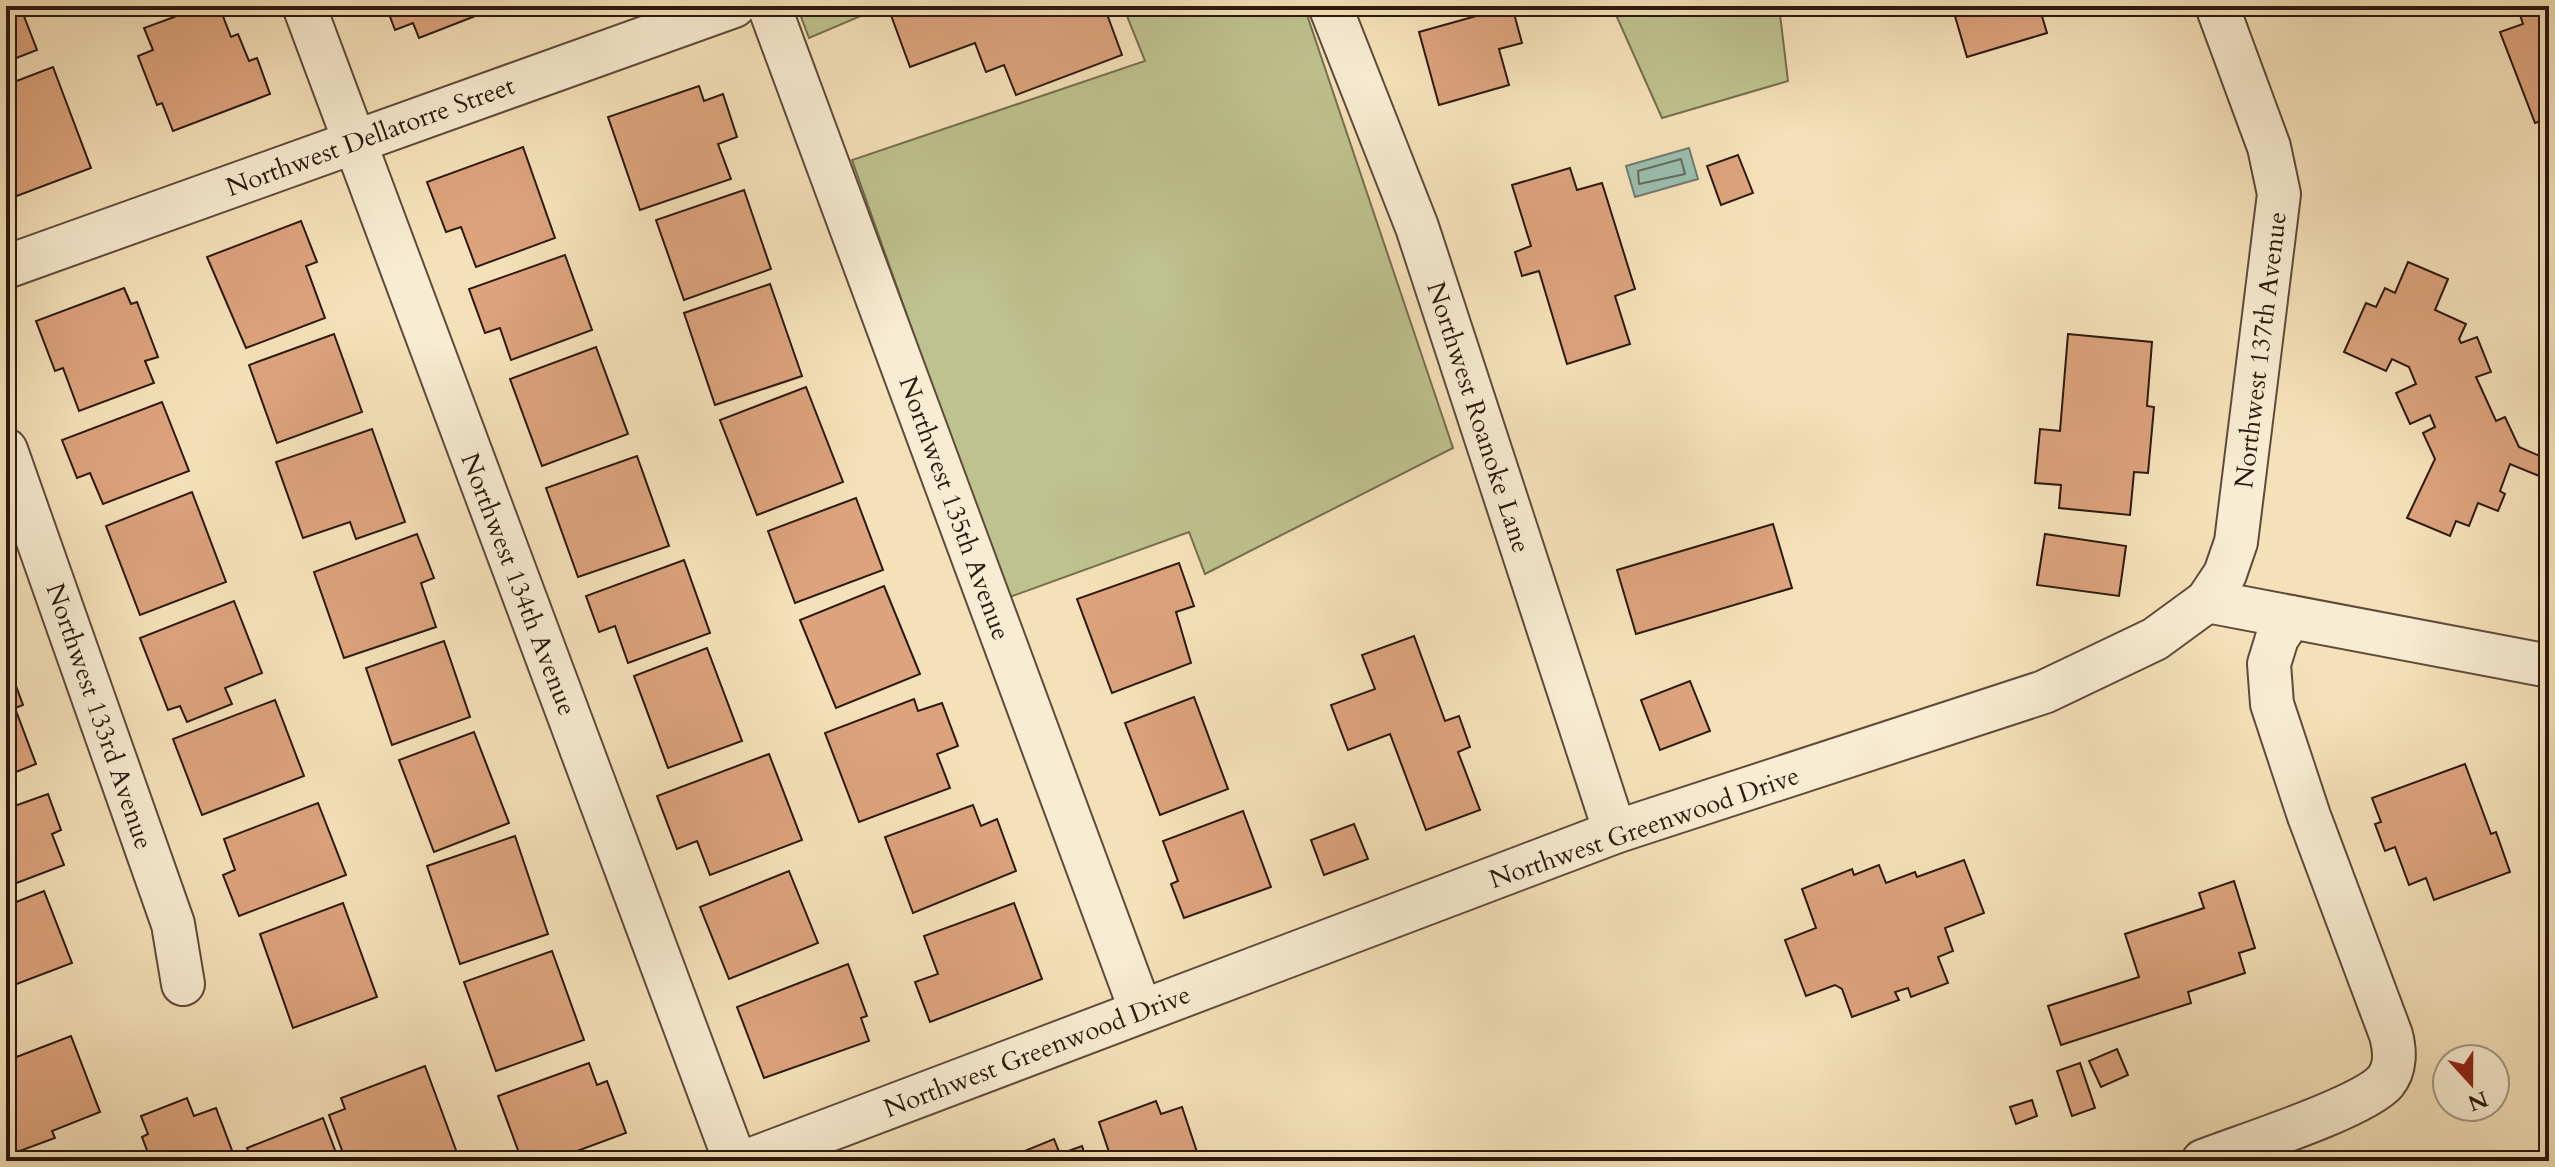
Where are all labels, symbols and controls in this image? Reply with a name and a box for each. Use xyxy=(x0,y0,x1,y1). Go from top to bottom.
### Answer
street label: Northwest Dellatorre Street xyxy=(221,68,519,205)
street label: Northwest 137th Avenue xyxy=(2226,210,2295,490)
street label: Northwest Roanoke Lane xyxy=(1418,277,1539,557)
street label: Northwest 135th Avenue xyxy=(890,371,1019,645)
street label: Northwest 134th Avenue xyxy=(452,448,585,720)
street label: Northwest 133rd Avenue xyxy=(38,578,162,854)
street label: Northwest Greenwood Drive xyxy=(1484,758,1804,897)
street label: Northwest Greenwood Drive xyxy=(879,977,1196,1126)
north arrow xyxy=(2431,1043,2511,1123)
text: N xyxy=(2464,1083,2492,1118)

